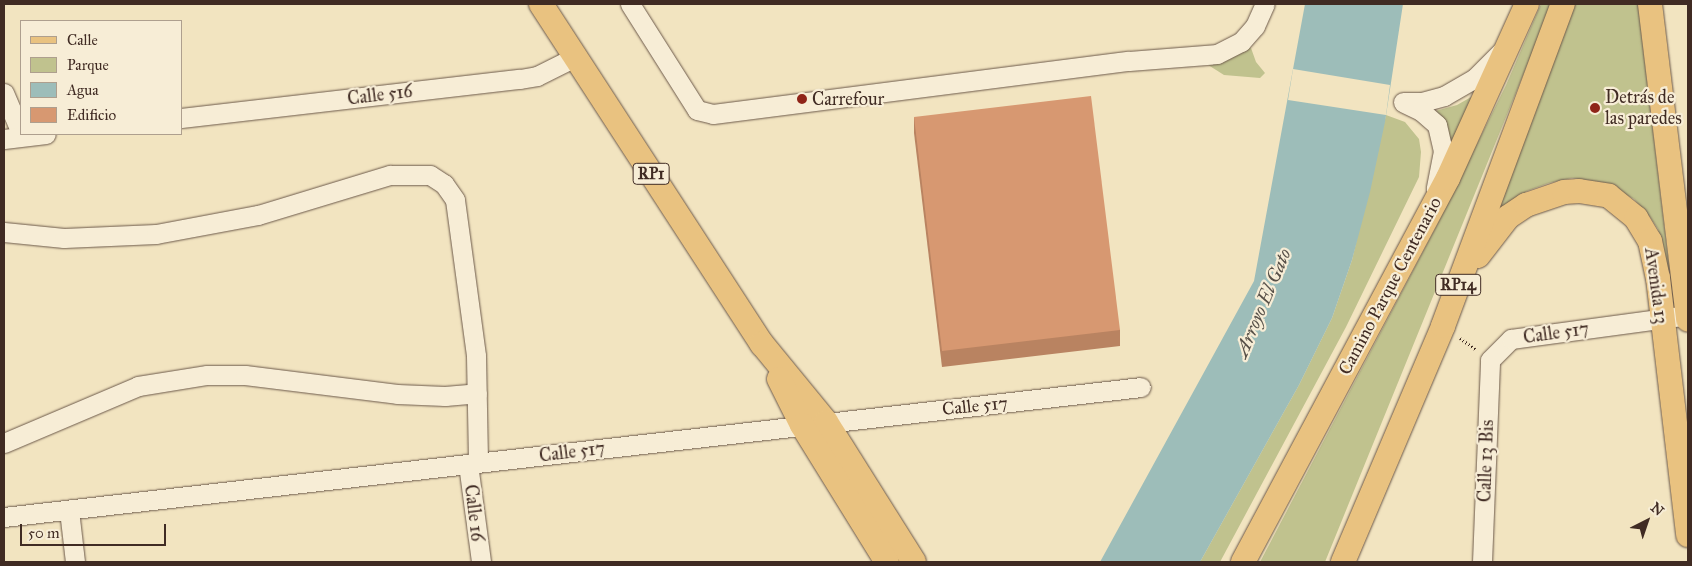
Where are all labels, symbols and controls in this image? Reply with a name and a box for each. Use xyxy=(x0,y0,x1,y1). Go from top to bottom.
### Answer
legend xyxy=(20,20,182,135)
text: Calle xyxy=(67,31,98,49)
text: Parque xyxy=(67,56,109,74)
street label: Calle 516 xyxy=(346,80,414,110)
text: Agua xyxy=(67,81,99,99)
place label: Detrás de las paredes xyxy=(1605,87,1682,130)
place label: Carrefour xyxy=(812,88,884,110)
marker: Carrefour xyxy=(796,93,808,105)
marker: Detrás de las paredes xyxy=(1589,102,1601,114)
text: Edificio xyxy=(67,106,116,124)
road number: RP1 xyxy=(632,160,670,188)
street label: Camino Parque Centenario xyxy=(1334,193,1446,379)
water label: Arroyo El Gato xyxy=(1230,245,1296,361)
street label: Avenida 13 xyxy=(1640,246,1672,326)
road number: RP14 xyxy=(1434,272,1482,298)
street label: Calle 517 xyxy=(1522,318,1590,348)
street label: Calle 517 xyxy=(941,392,1009,420)
street label: Calle 13 Bis xyxy=(1474,419,1498,503)
street label: Calle 517 xyxy=(538,437,606,467)
street label: Calle 16 xyxy=(460,483,488,543)
north arrow xyxy=(1622,496,1672,546)
text: N xyxy=(1647,499,1667,520)
scale bar xyxy=(22,514,169,546)
text: 50 m xyxy=(28,524,60,542)

